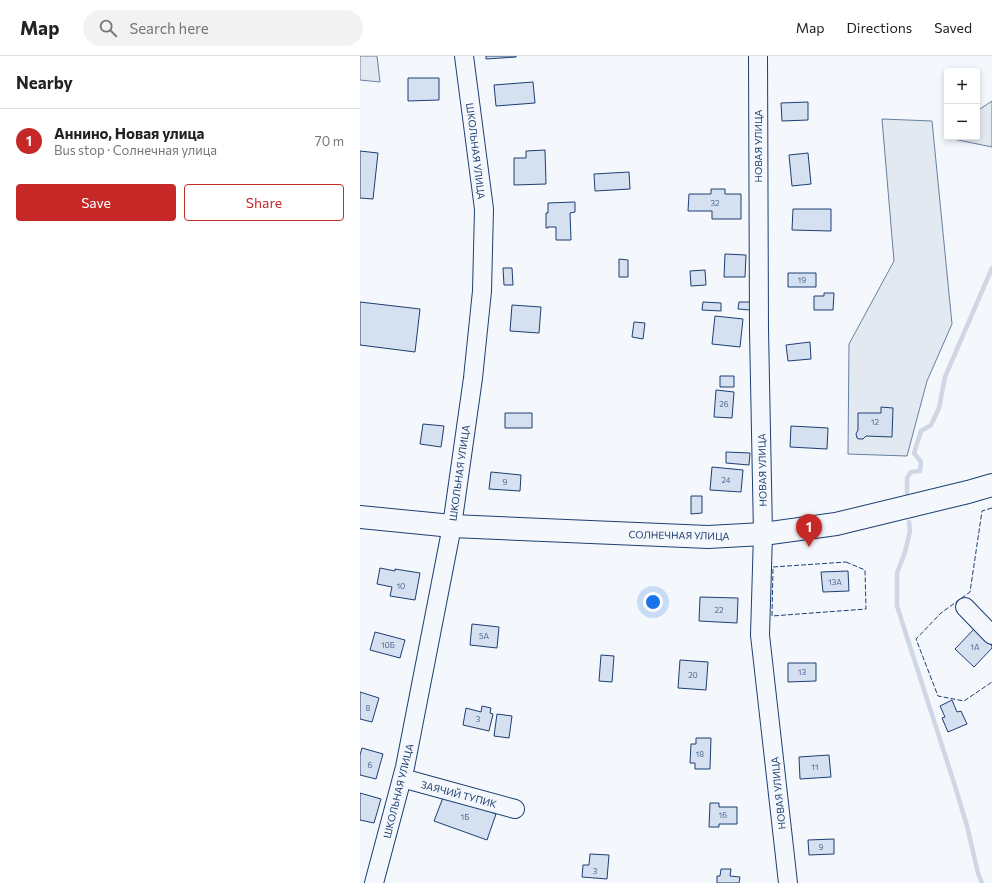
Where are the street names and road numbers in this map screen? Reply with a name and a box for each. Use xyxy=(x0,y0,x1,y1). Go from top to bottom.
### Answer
street label: ШКОЛЬНАЯ УЛИЦА xyxy=(464,102,488,200)
street label: НОВАЯ УЛИЦА xyxy=(752,109,764,183)
street label: ШКОЛЬНАЯ УЛИЦА xyxy=(446,424,472,522)
street label: НОВАЯ УЛИЦА xyxy=(755,433,769,507)
street label: СОЛНЕЧНАЯ УЛИЦА xyxy=(628,528,730,542)
street label: ШКОЛЬНАЯ УЛИЦА xyxy=(380,742,416,840)
street label: НОВАЯ УЛИЦА xyxy=(768,756,788,830)
street label: ЗАЯЧИЙ ТУПИК xyxy=(420,778,498,810)

